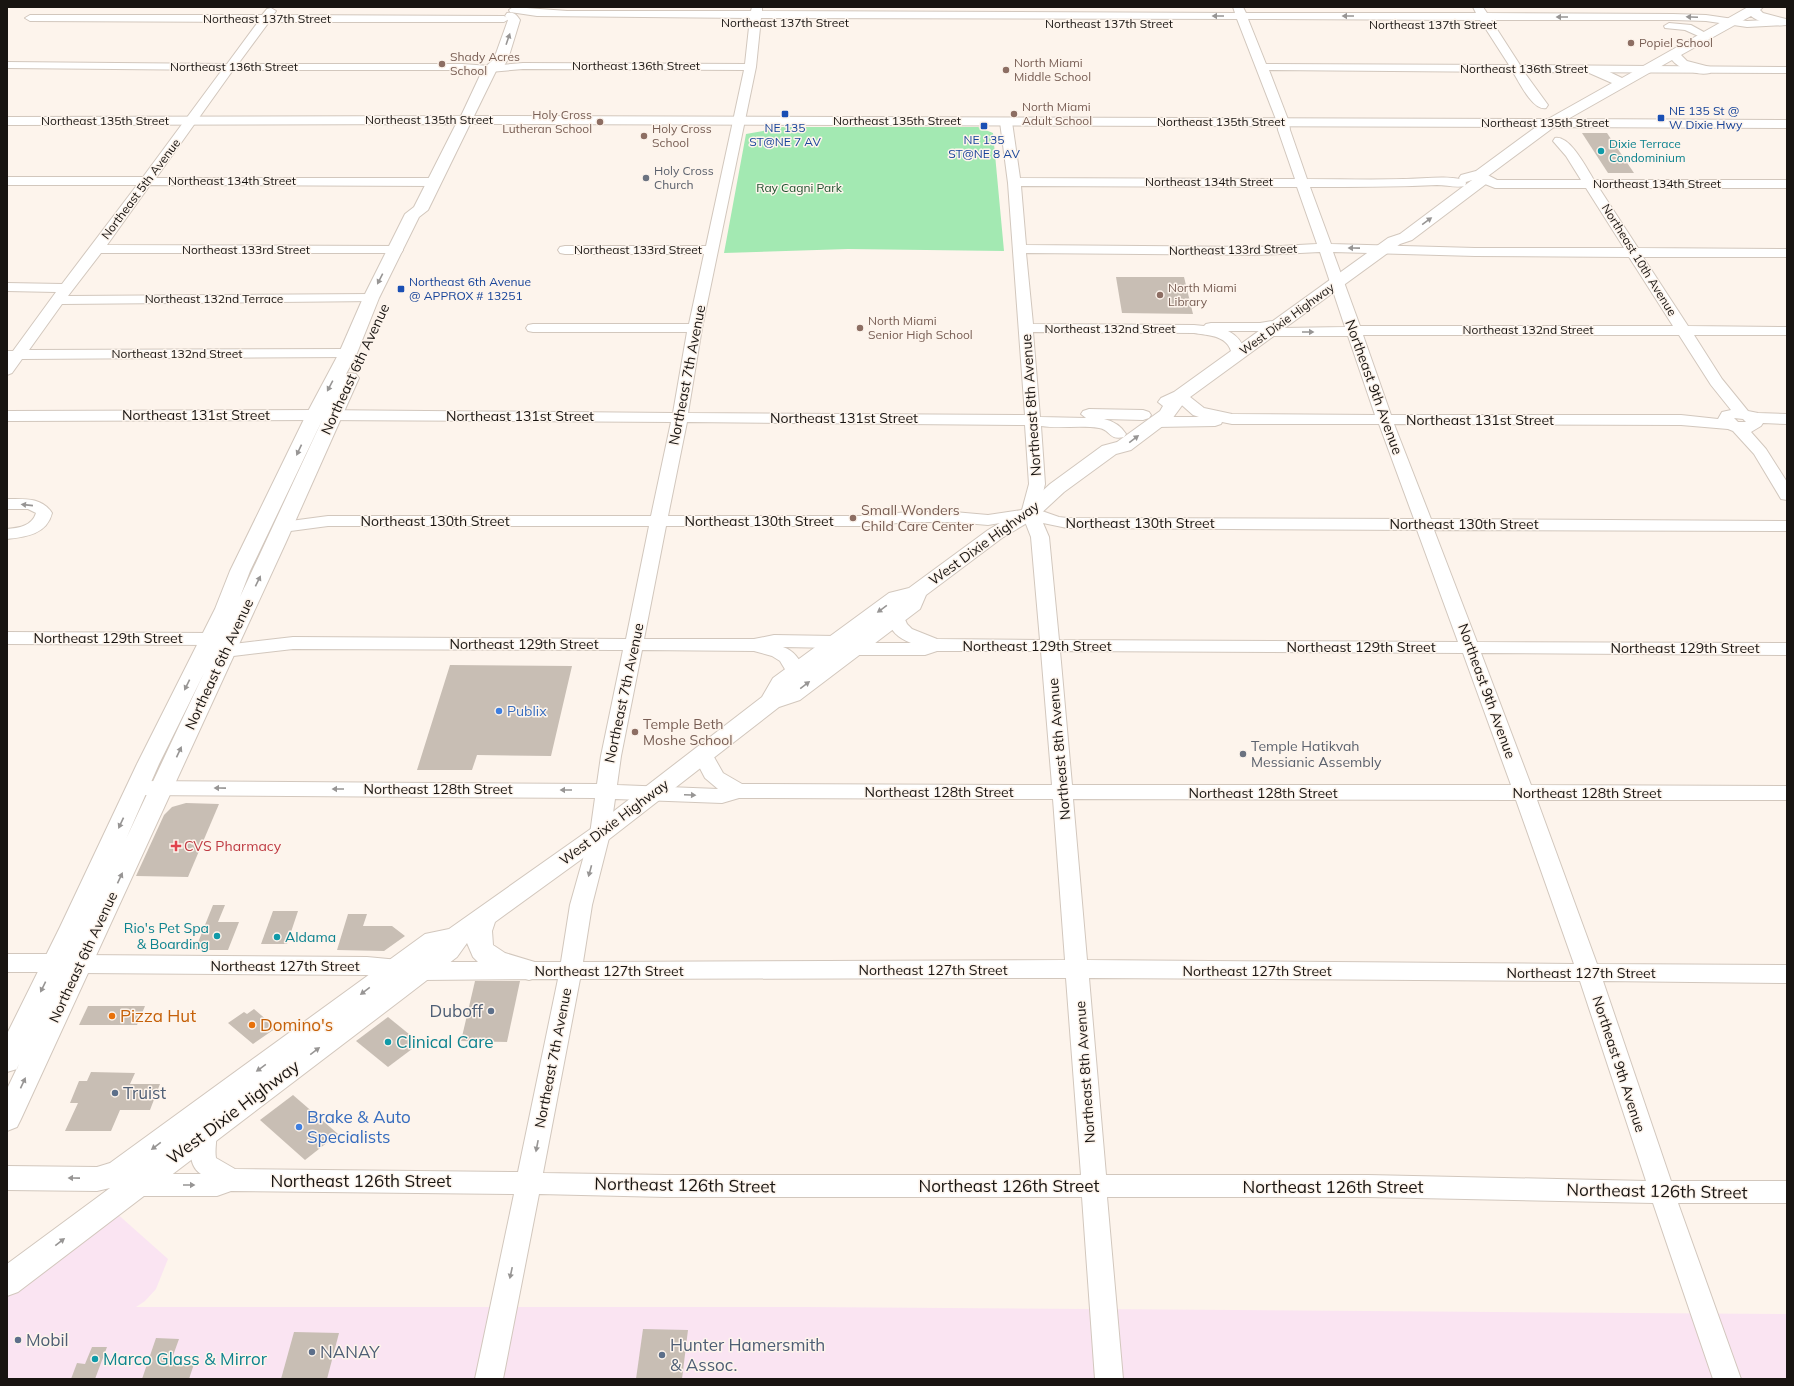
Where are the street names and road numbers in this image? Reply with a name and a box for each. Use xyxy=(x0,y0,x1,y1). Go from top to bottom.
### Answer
street label: Northeast 137th Street xyxy=(203,11,331,26)
street label: Northeast 137th Street xyxy=(721,15,849,30)
street label: Northeast 137th Street xyxy=(1045,16,1173,31)
street label: Northeast 137th Street xyxy=(1369,17,1497,32)
street label: Northeast 136th Street xyxy=(572,58,700,73)
street label: Northeast 136th Street xyxy=(170,59,298,74)
street label: Northeast 136th Street xyxy=(1460,61,1588,76)
street label: Northeast 135th Street xyxy=(365,112,493,127)
street label: Northeast 135th Street xyxy=(41,113,169,128)
street label: Northeast 135th Street xyxy=(833,113,961,128)
street label: Northeast 135th Street xyxy=(1157,114,1285,129)
street label: Northeast 135th Street xyxy=(1481,115,1609,130)
street label: Northeast 5th Avenue xyxy=(98,135,183,242)
street label: Northeast 134th Street xyxy=(168,173,296,188)
street label: Northeast 134th Street xyxy=(1145,174,1273,189)
street label: Northeast 134th Street xyxy=(1593,176,1721,191)
street label: Northeast 10th Avenue xyxy=(1599,201,1680,319)
street label: Northeast 133rd Street xyxy=(1169,241,1297,258)
street label: Northeast 133rd Street xyxy=(182,242,310,257)
street label: Northeast 133rd Street xyxy=(574,242,702,257)
street label: West Dixie Highway xyxy=(1236,279,1337,358)
street label: Northeast 132nd Terrace xyxy=(145,291,283,306)
street label: Northeast 6th Avenue xyxy=(317,301,393,437)
street label: Northeast 7th Avenue xyxy=(665,303,709,447)
street label: Northeast 9th Avenue xyxy=(1341,317,1407,457)
street label: Northeast 132nd Street xyxy=(1045,321,1175,336)
street label: Northeast 132nd Street xyxy=(1463,322,1593,337)
street label: Northeast 8th Avenue xyxy=(1017,333,1045,477)
street label: Northeast 132nd Street xyxy=(112,346,242,361)
street label: Northeast 131st Street xyxy=(122,406,270,424)
street label: Northeast 131st Street xyxy=(446,407,594,425)
street label: Northeast 131st Street xyxy=(770,409,918,427)
street label: Northeast 131st Street xyxy=(1406,411,1554,429)
street label: West Dixie Highway xyxy=(925,497,1043,589)
street label: Northeast 130th Street xyxy=(360,512,510,530)
street label: Northeast 130th Street xyxy=(684,512,834,530)
street label: Northeast 130th Street xyxy=(1065,514,1215,532)
street label: Northeast 130th Street xyxy=(1389,515,1539,533)
street label: Northeast 6th Avenue xyxy=(181,596,257,732)
street label: Northeast 7th Avenue xyxy=(600,621,648,765)
street label: Northeast 9th Avenue xyxy=(1454,621,1520,761)
street label: Northeast 129th Street xyxy=(33,629,183,647)
street label: Northeast 129th Street xyxy=(449,635,599,653)
street label: Northeast 129th Street xyxy=(962,637,1112,655)
street label: Northeast 129th Street xyxy=(1286,638,1436,656)
street label: Northeast 129th Street xyxy=(1610,639,1760,657)
street label: Northeast 8th Avenue xyxy=(1044,677,1074,821)
street label: West Dixie Highway xyxy=(556,775,673,869)
street label: Northeast 128th Street xyxy=(363,780,513,798)
street label: Northeast 128th Street xyxy=(864,783,1014,801)
street label: Northeast 128th Street xyxy=(1188,784,1338,802)
street label: Northeast 128th Street xyxy=(1512,784,1662,802)
street label: Northeast 6th Avenue xyxy=(45,889,121,1025)
street label: Northeast 127th Street xyxy=(210,957,360,975)
street label: Northeast 127th Street xyxy=(858,961,1008,979)
street label: Northeast 127th Street xyxy=(534,962,684,980)
street label: Northeast 127th Street xyxy=(1182,962,1332,980)
street label: Northeast 127th Street xyxy=(1506,964,1656,982)
street label: Northeast 7th Avenue xyxy=(531,986,575,1130)
street label: Northeast 9th Avenue xyxy=(1588,994,1650,1134)
street label: Northeast 8th Avenue xyxy=(1071,1000,1099,1144)
street label: West Dixie Highway xyxy=(162,1055,304,1169)
street label: Northeast 126th Street xyxy=(270,1170,452,1191)
street label: Northeast 126th Street xyxy=(594,1172,776,1197)
street label: Northeast 126th Street xyxy=(918,1175,1100,1196)
street label: Northeast 126th Street xyxy=(1242,1176,1424,1197)
street label: Northeast 126th Street xyxy=(1566,1178,1748,1203)

